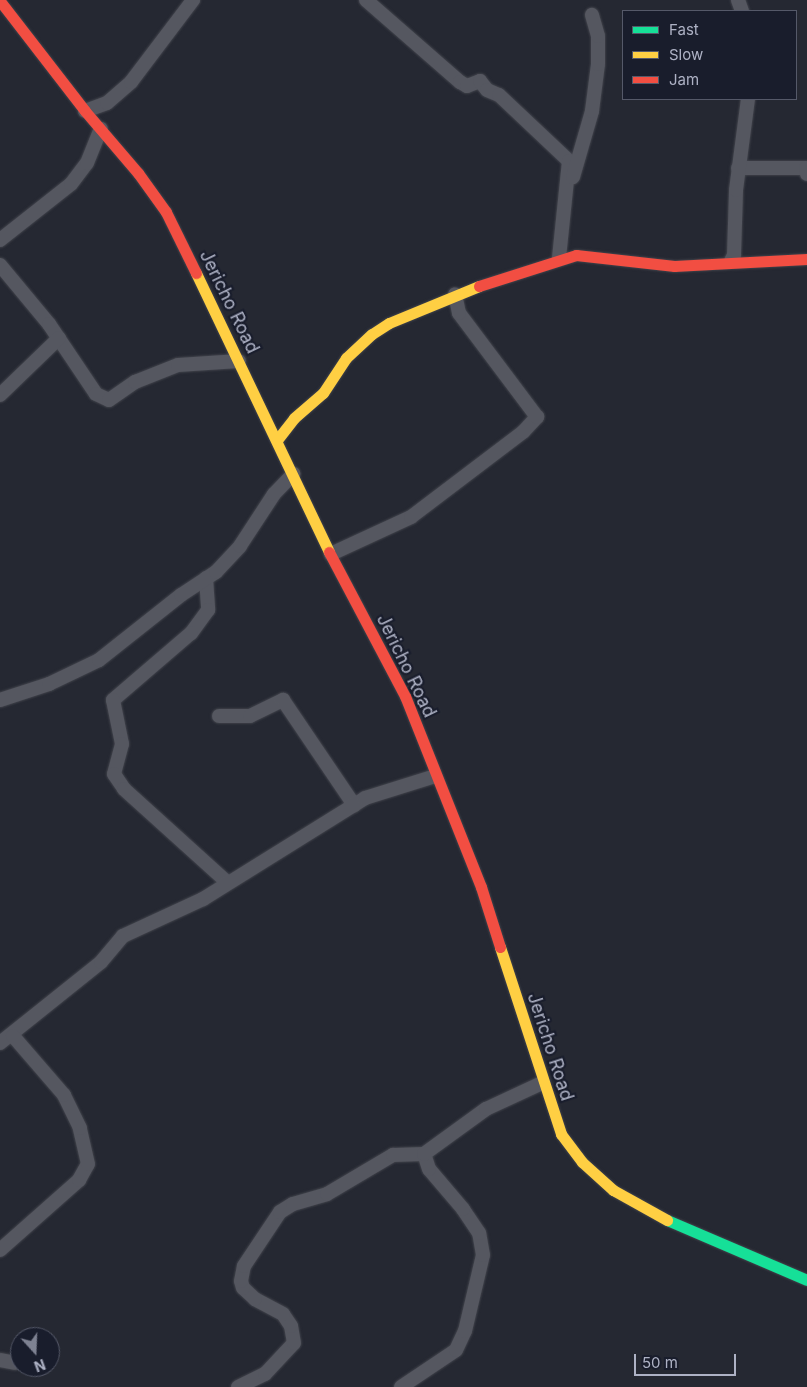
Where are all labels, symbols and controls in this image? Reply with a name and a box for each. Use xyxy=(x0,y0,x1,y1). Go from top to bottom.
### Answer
legend xyxy=(622,10,797,100)
text: Fast xyxy=(669,20,699,39)
text: Slow xyxy=(669,45,703,64)
text: Jam xyxy=(669,70,699,89)
street label: Jericho Road xyxy=(195,247,263,357)
street label: Jericho Road xyxy=(372,611,440,721)
street label: Jericho Road xyxy=(522,990,578,1104)
north arrow xyxy=(10,1327,60,1377)
scale bar xyxy=(637,1344,740,1376)
text: 50 m xyxy=(642,1353,678,1372)
text: N xyxy=(32,1356,48,1375)

